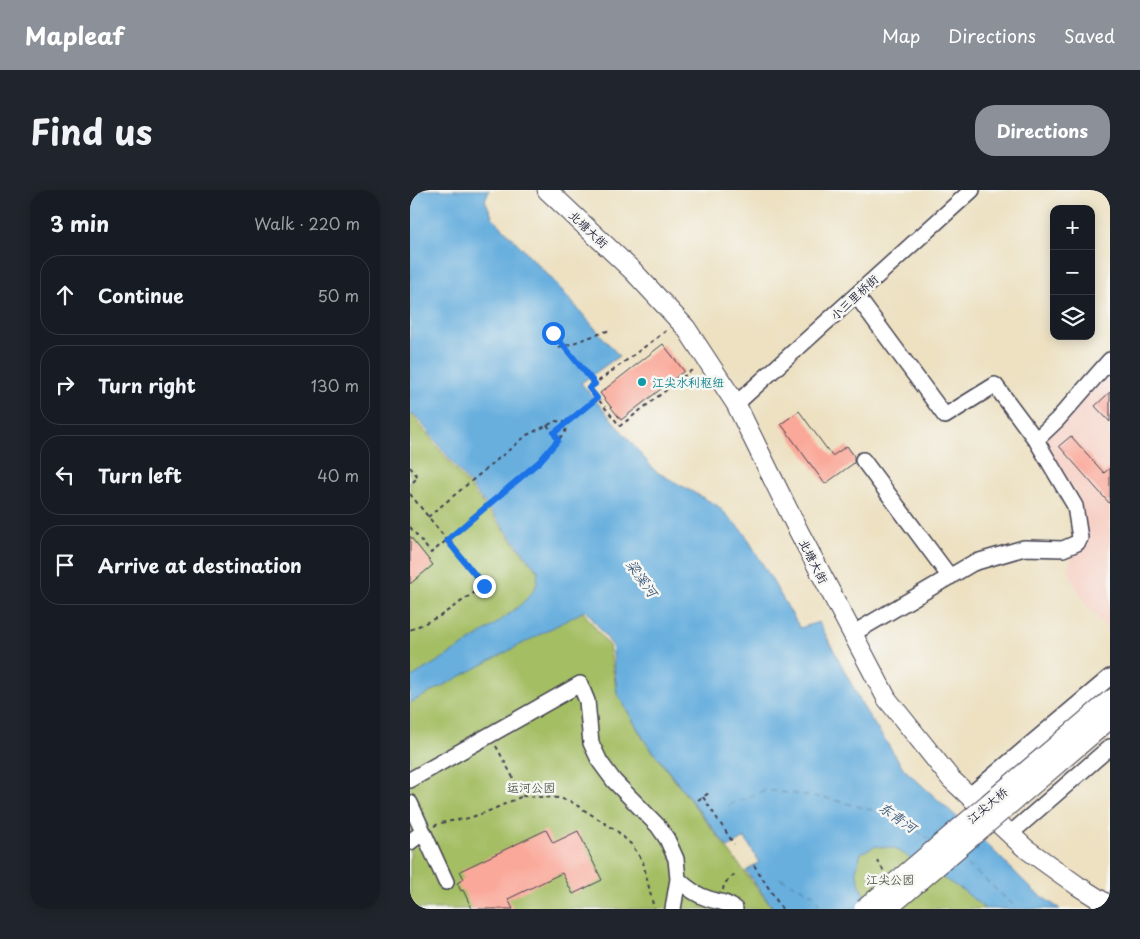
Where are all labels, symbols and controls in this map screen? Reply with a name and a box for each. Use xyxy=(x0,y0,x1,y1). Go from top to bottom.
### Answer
text: Mapleaf xyxy=(25,17,124,53)
text: Map xyxy=(882,22,920,49)
text: Directions xyxy=(948,22,1036,49)
text: Saved xyxy=(1064,22,1115,49)
text: Find us xyxy=(30,104,152,157)
button: Directions xyxy=(975,105,1110,156)
map controls xyxy=(1050,205,1095,340)
button: + xyxy=(1050,205,1095,250)
street label: 北塘大街 xyxy=(565,206,613,252)
text: 3 min xyxy=(50,207,109,239)
text: Walk · 220 m xyxy=(254,211,360,235)
button: − xyxy=(1050,250,1095,295)
street label: 小三里桥街 xyxy=(826,270,882,324)
icon: ahead xyxy=(51,281,79,309)
text: Continue xyxy=(98,281,184,309)
text: 50 m xyxy=(318,283,359,307)
button: layers xyxy=(1050,295,1095,340)
route start xyxy=(542,322,565,345)
icon: right xyxy=(51,371,79,399)
text: Turn right xyxy=(98,371,196,399)
text: 130 m xyxy=(311,373,359,397)
place label: 江尖水利枢纽 xyxy=(652,373,724,391)
marker: 江尖水利枢纽 xyxy=(636,376,648,388)
icon: left xyxy=(51,461,79,489)
text: Turn left xyxy=(98,461,182,489)
text: 40 m xyxy=(317,463,359,487)
street label: 北塘大街 xyxy=(795,536,833,586)
icon: arrive xyxy=(51,551,79,579)
text: Arrive at destination xyxy=(98,551,302,579)
water label: 梁溪河 xyxy=(621,555,664,603)
route end xyxy=(473,575,496,598)
park label: 运河公园 xyxy=(507,778,555,796)
street label: 江尖大桥 xyxy=(963,782,1012,827)
water label: 东青河 xyxy=(875,796,923,839)
park label: 江尖公园 xyxy=(866,870,914,888)

